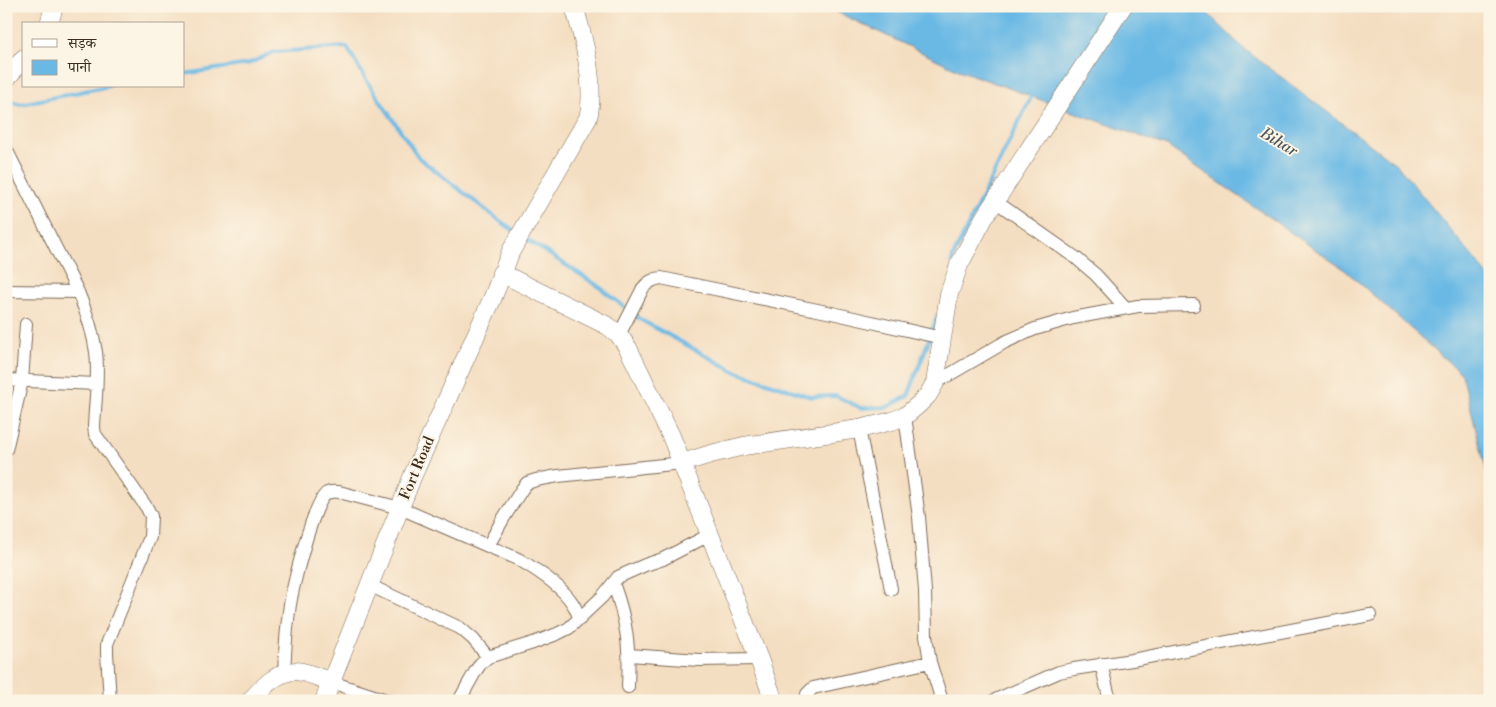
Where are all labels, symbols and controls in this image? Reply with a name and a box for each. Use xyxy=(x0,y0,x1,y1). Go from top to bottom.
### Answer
legend xyxy=(22,22,185,88)
text: सड़क xyxy=(67,34,97,53)
text: पानी xyxy=(67,58,92,77)
water label: Bihar xyxy=(1256,123,1302,162)
street label: Fort Road xyxy=(395,433,439,503)

